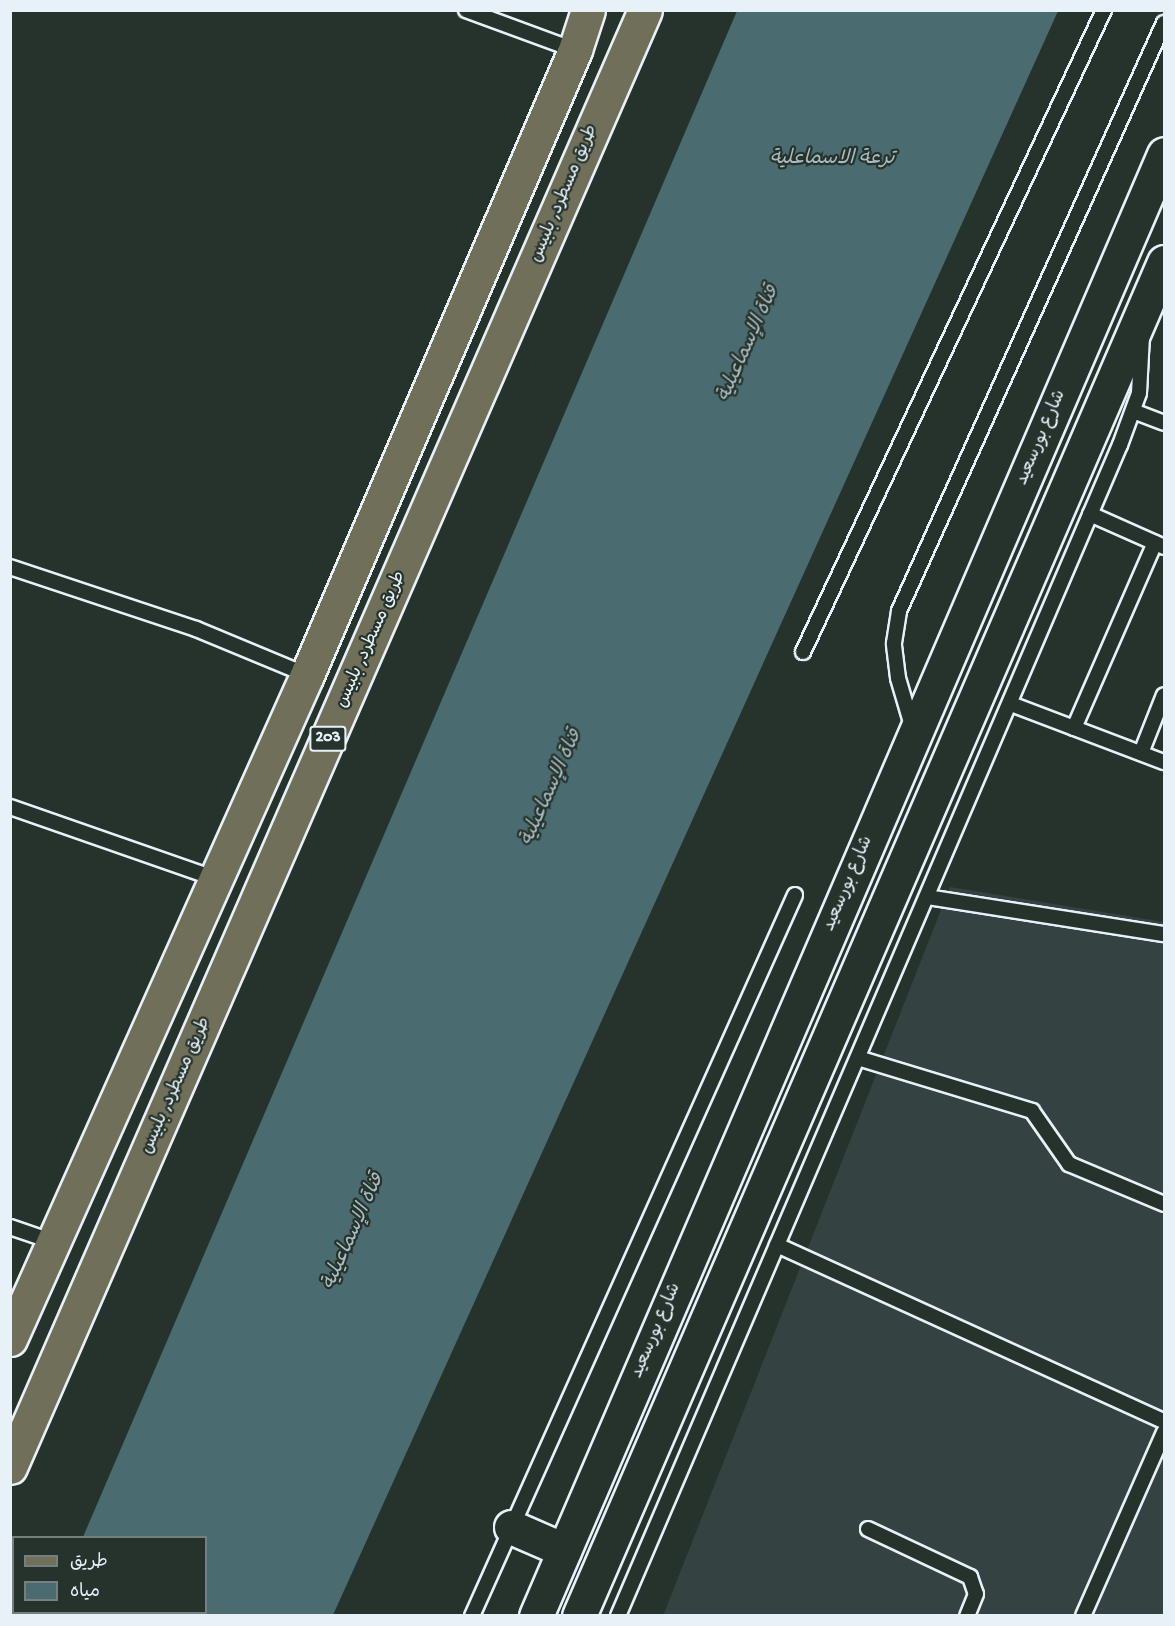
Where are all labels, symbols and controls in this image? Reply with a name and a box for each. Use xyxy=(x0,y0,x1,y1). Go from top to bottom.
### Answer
street label: طريق مسطرد, بلبيس xyxy=(526,122,604,266)
water label: ترعة الاسماعلية xyxy=(770,147,894,171)
water label: قناة الإسماعيلية xyxy=(713,282,785,406)
street label: شارع بورسعيد xyxy=(1012,387,1072,489)
street label: طريق مسطرد, بلبيس xyxy=(332,568,412,712)
road number: 203 xyxy=(308,726,348,752)
water label: قناة الإسماعيلية xyxy=(516,726,588,850)
street label: شارع بورسعيد xyxy=(819,833,879,935)
street label: طريق مسطرد, بلبيس xyxy=(137,1014,217,1158)
water label: قناة الإسماعيلية xyxy=(318,1170,390,1294)
street label: شارع بورسعيد xyxy=(627,1280,687,1382)
legend xyxy=(12,1536,207,1614)
text: طريق xyxy=(70,1552,108,1573)
text: مياه xyxy=(70,1582,100,1603)

